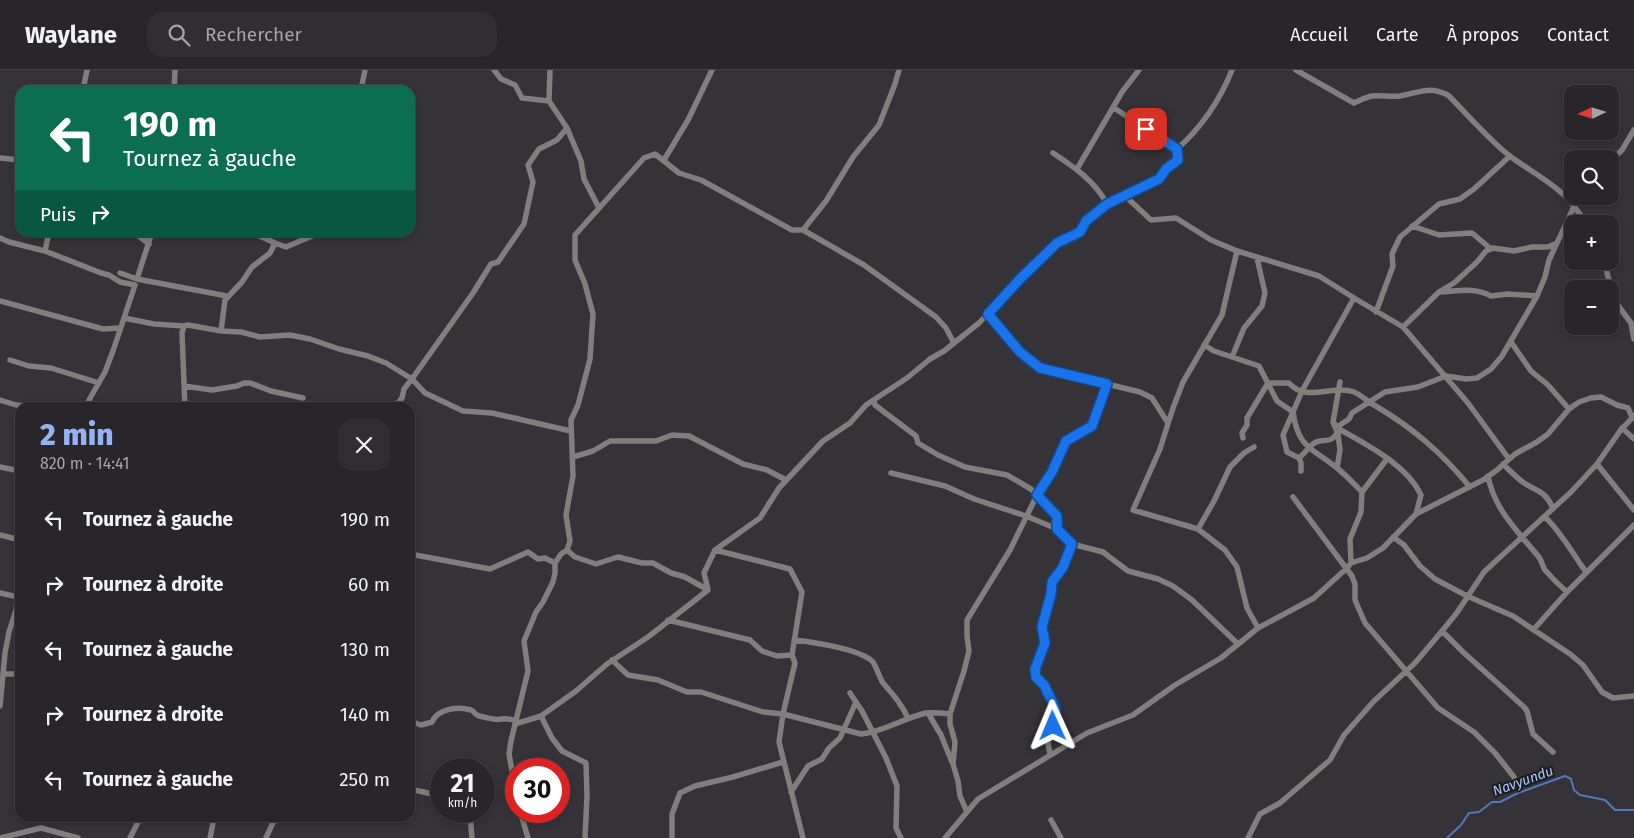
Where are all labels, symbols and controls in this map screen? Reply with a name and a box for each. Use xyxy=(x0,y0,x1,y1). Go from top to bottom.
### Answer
search box xyxy=(147,12,497,57)
text: Waylane xyxy=(25,21,117,49)
icon: search xyxy=(165,21,193,49)
text: Rechercher xyxy=(205,23,302,46)
text: Accueil xyxy=(1290,24,1348,46)
text: Carte xyxy=(1376,24,1419,46)
text: À propos xyxy=(1447,24,1519,46)
text: Contact xyxy=(1547,24,1609,46)
north arrow xyxy=(1564,85,1619,140)
map controls xyxy=(1564,85,1619,335)
text: 190 m xyxy=(123,103,217,145)
icon: left xyxy=(40,105,105,170)
pin xyxy=(1125,108,1167,150)
icon: arrive xyxy=(1132,115,1160,143)
text: Tournez à gauche xyxy=(123,145,296,172)
button: search xyxy=(1564,150,1619,205)
icon: right xyxy=(86,200,114,228)
text: Puis xyxy=(40,203,76,226)
button: + xyxy=(1564,215,1619,270)
button: − xyxy=(1564,280,1619,335)
text: 2 min xyxy=(40,417,113,453)
button: close xyxy=(338,419,390,471)
text: 820 m · 14:41 xyxy=(40,454,130,473)
icon: left xyxy=(40,506,68,534)
text: Tournez à gauche xyxy=(83,508,233,531)
text: 190 m xyxy=(340,508,390,531)
icon: right xyxy=(40,571,68,599)
text: Tournez à droite xyxy=(83,573,224,596)
text: 60 m xyxy=(348,573,390,596)
icon: left xyxy=(40,636,68,664)
text: Tournez à gauche xyxy=(83,638,233,661)
text: 130 m xyxy=(340,638,390,661)
position arrow xyxy=(1026,699,1078,751)
icon: right xyxy=(40,701,68,729)
text: Tournez à droite xyxy=(83,703,224,726)
text: 140 m xyxy=(340,703,390,726)
speed limit sign: 30 xyxy=(505,758,570,823)
water label: Navyundu xyxy=(1490,762,1556,800)
icon: left xyxy=(40,766,68,794)
text: Tournez à gauche xyxy=(83,768,233,791)
text: 250 m xyxy=(339,768,390,791)
text: 21 xyxy=(451,769,474,799)
text: km/h xyxy=(448,796,477,810)

